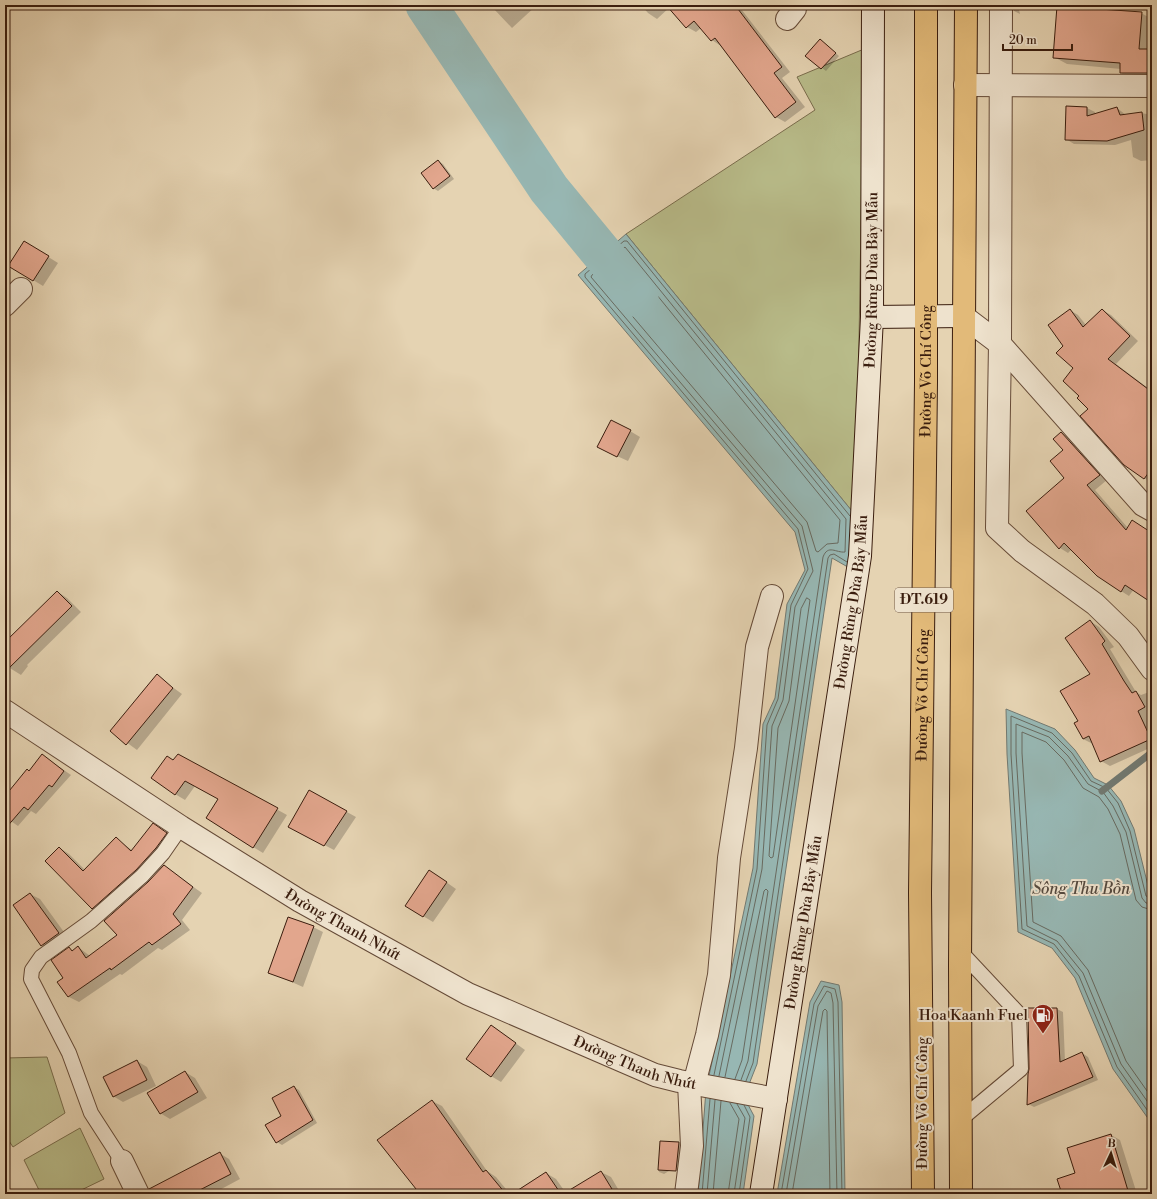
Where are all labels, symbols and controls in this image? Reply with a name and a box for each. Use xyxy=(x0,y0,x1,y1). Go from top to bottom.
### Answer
scale bar xyxy=(1003,26,1072,52)
text: 20 m xyxy=(1009,33,1037,48)
street label: Đường Rừng Dừa Bảy Mẫu xyxy=(860,191,882,368)
street label: Đường Võ Chí Công xyxy=(916,305,936,437)
street label: Đường Rừng Dừa Bảy Mẫu xyxy=(830,514,872,690)
road number: ĐT.619 xyxy=(895,588,953,612)
street label: Đường Võ Chí Công xyxy=(912,629,933,761)
street label: Đường Rừng Dừa Bảy Mẫu xyxy=(780,833,826,1011)
water label: Sông Thu Bồn xyxy=(1032,879,1131,899)
street label: Đường Thanh Nhứt xyxy=(281,884,405,965)
fuel station icon: Hoa Kaanh Fuel xyxy=(1030,1002,1056,1035)
place label: Hoa Kaanh Fuel xyxy=(919,1006,1029,1025)
street label: Đường Thanh Nhứt xyxy=(571,1031,699,1094)
street label: Đường Võ Chí Công xyxy=(913,1037,932,1169)
north arrow xyxy=(1091,1133,1131,1173)
text: B xyxy=(1107,1137,1116,1151)

